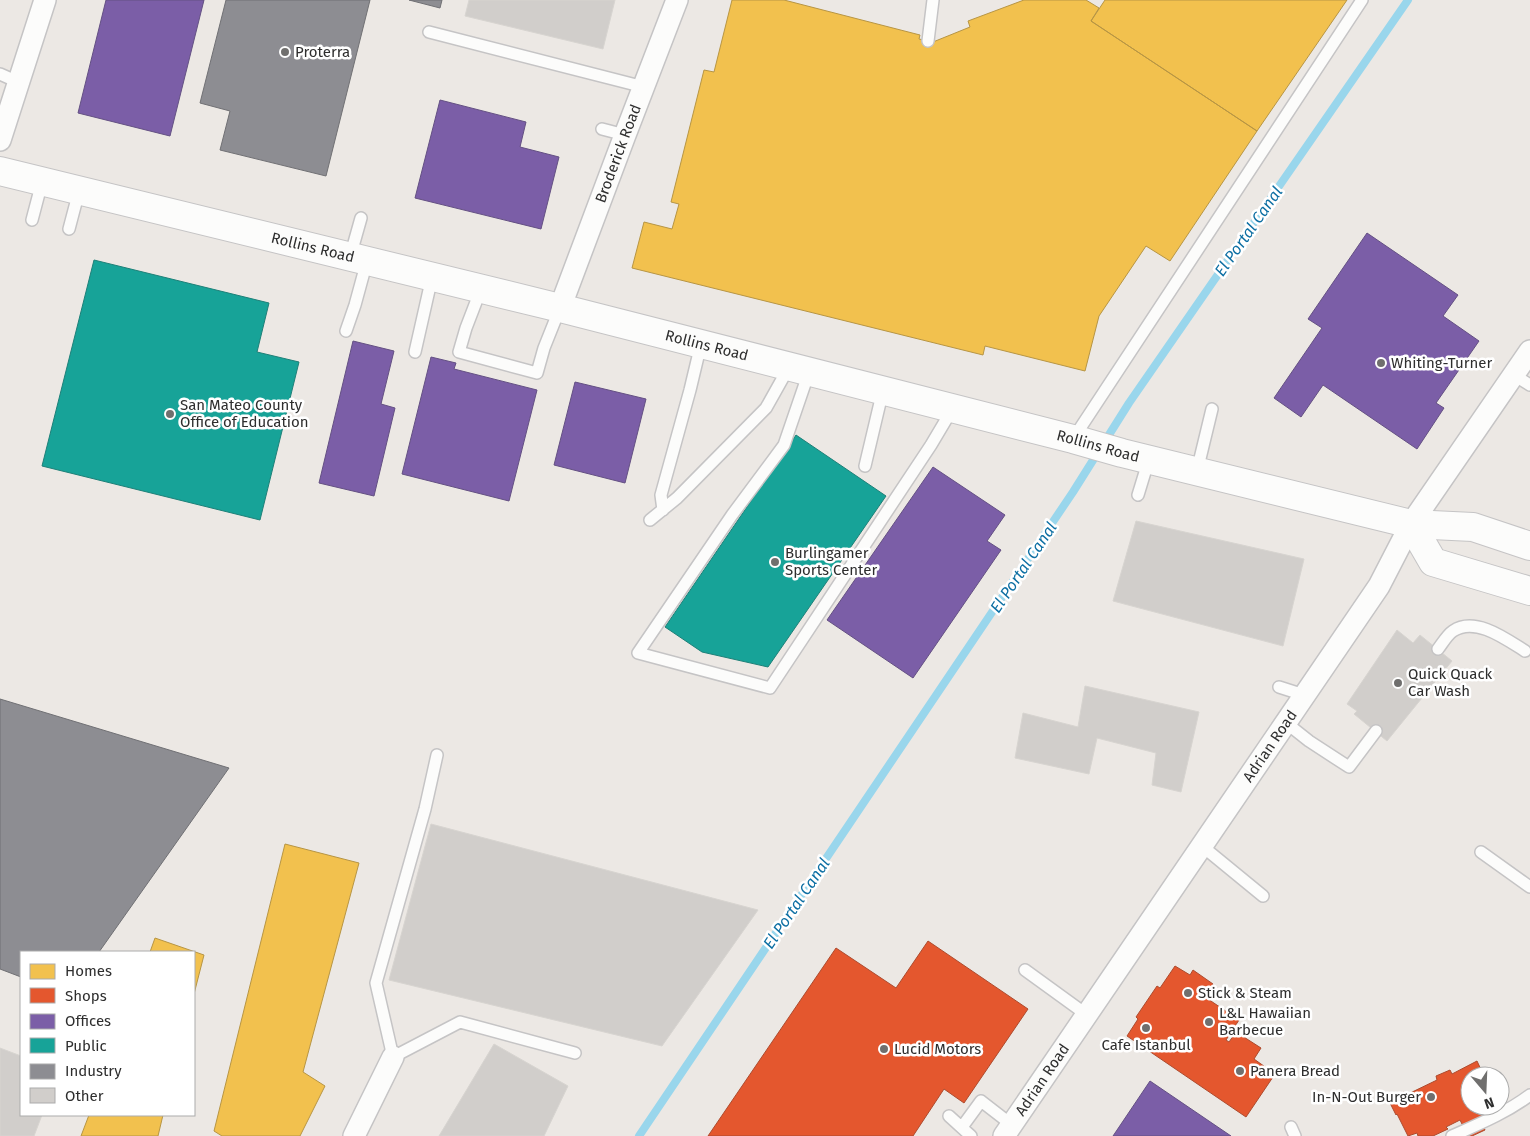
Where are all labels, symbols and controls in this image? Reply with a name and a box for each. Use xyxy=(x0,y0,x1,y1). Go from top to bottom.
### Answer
place label: Proterra xyxy=(295,43,350,61)
marker: Proterra xyxy=(279,46,291,58)
street label: Broderick Road xyxy=(591,102,645,205)
water label: El Portal Canal xyxy=(1211,183,1286,280)
street label: Rollins Road xyxy=(269,229,356,266)
street label: Rollins Road xyxy=(663,326,750,365)
place label: Whiting-Turner xyxy=(1391,354,1492,372)
marker: Whiting-Turner xyxy=(1375,357,1387,369)
place label: San Mateo County Office of Education xyxy=(180,396,309,431)
marker: San Mateo County Office of Education xyxy=(164,408,176,420)
street label: Rollins Road xyxy=(1055,426,1141,466)
water label: El Portal Canal xyxy=(986,518,1061,616)
place label: Burlingamer Sports Center xyxy=(785,544,877,579)
marker: Burlingamer Sports Center xyxy=(769,556,781,568)
place label: Quick Quack Car Wash xyxy=(1408,665,1493,700)
marker: Quick Quack Car Wash xyxy=(1392,677,1404,689)
street label: Adrian Road xyxy=(1239,707,1301,785)
water label: El Portal Canal xyxy=(759,854,834,952)
legend xyxy=(20,951,195,1116)
text: Homes xyxy=(65,962,112,980)
place label: Stick & Steam xyxy=(1198,984,1292,1002)
text: Shops xyxy=(65,987,107,1005)
marker: Stick & Steam xyxy=(1182,987,1194,999)
place label: L&L Hawaiian Barbecue xyxy=(1219,1004,1311,1039)
text: Offices xyxy=(65,1012,111,1030)
marker: L&L Hawaiian Barbecue xyxy=(1203,1016,1215,1028)
marker: Cafe Istanbul xyxy=(1140,1022,1152,1034)
place label: Cafe Istanbul xyxy=(1101,1036,1191,1054)
text: Public xyxy=(65,1037,107,1055)
place label: Lucid Motors xyxy=(894,1040,981,1058)
street label: Adrian Road xyxy=(1011,1040,1073,1119)
marker: Lucid Motors xyxy=(878,1043,890,1055)
text: Industry xyxy=(65,1062,122,1080)
place label: Panera Bread xyxy=(1250,1062,1340,1080)
marker: Panera Bread xyxy=(1234,1065,1246,1077)
north arrow xyxy=(1460,1066,1510,1116)
text: Other xyxy=(65,1087,104,1105)
place label: In-N-Out Burger xyxy=(1312,1088,1421,1106)
marker: In-N-Out Burger xyxy=(1425,1091,1437,1103)
text: N xyxy=(1482,1093,1496,1112)

